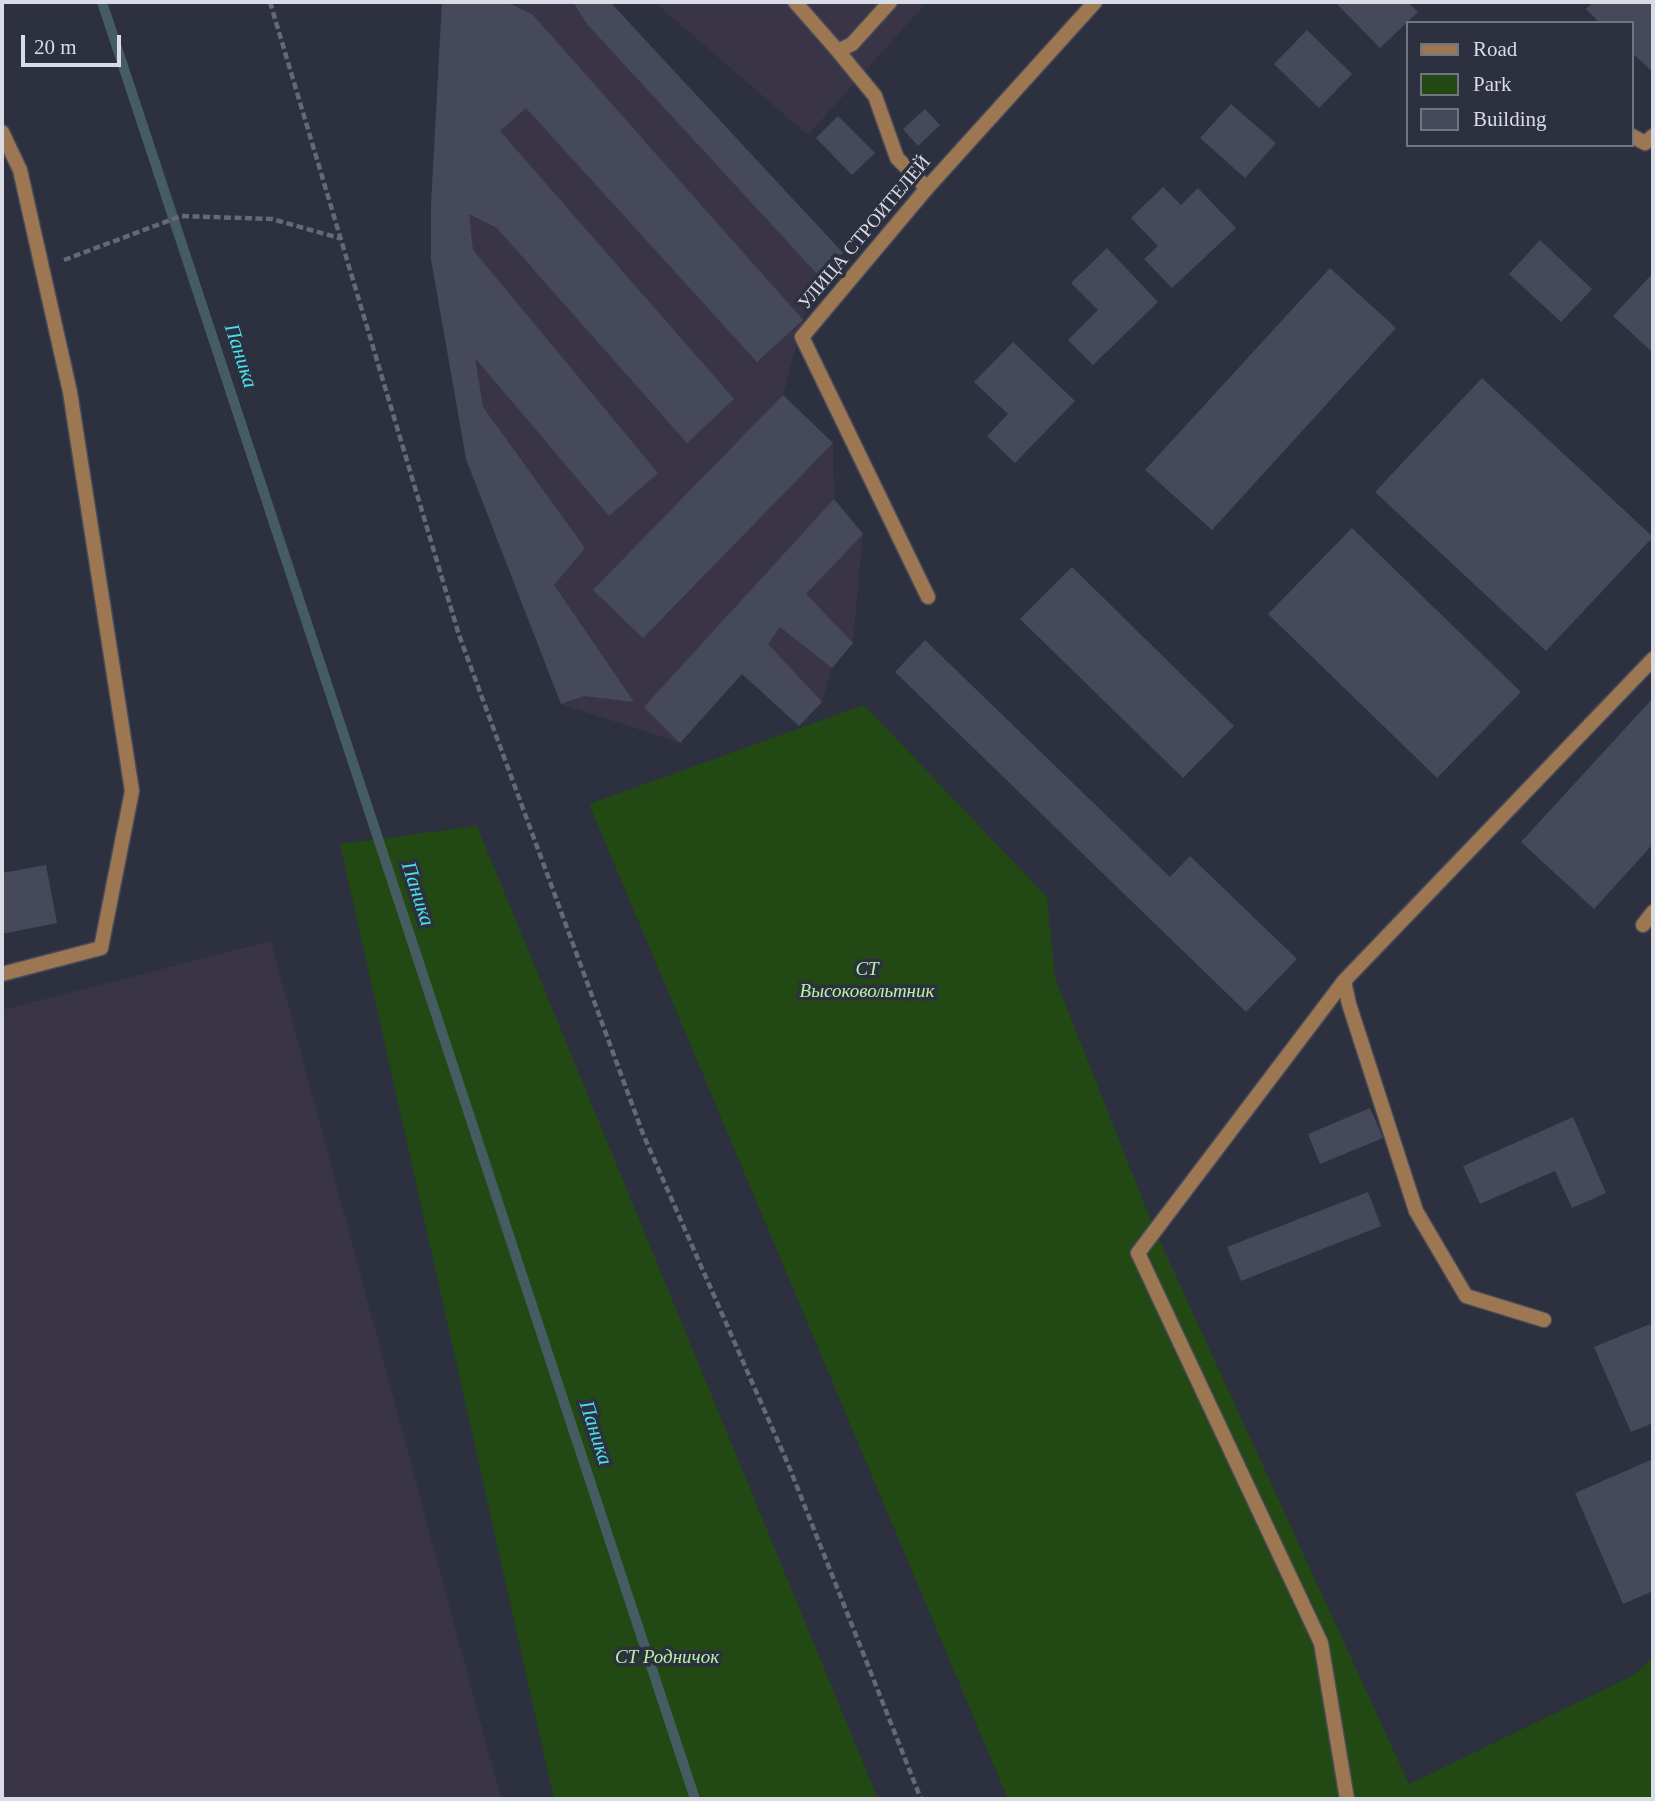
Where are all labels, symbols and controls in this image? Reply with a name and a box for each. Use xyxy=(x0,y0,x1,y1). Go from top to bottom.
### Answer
scale bar xyxy=(24,21,124,65)
legend xyxy=(1406,21,1634,147)
text: 20 m xyxy=(34,35,77,59)
text: Road xyxy=(1473,37,1517,61)
text: Park xyxy=(1473,72,1512,96)
text: Building xyxy=(1473,107,1547,131)
street label: УЛИЦА СТРОИТЕЛЕЙ xyxy=(794,151,936,315)
water label: Паника xyxy=(218,321,262,391)
water label: Паника xyxy=(395,859,439,929)
park label: СТ Высоковольтник xyxy=(800,959,934,1003)
water label: Паника xyxy=(573,1398,617,1468)
park label: СТ Родничок xyxy=(615,1647,719,1669)

